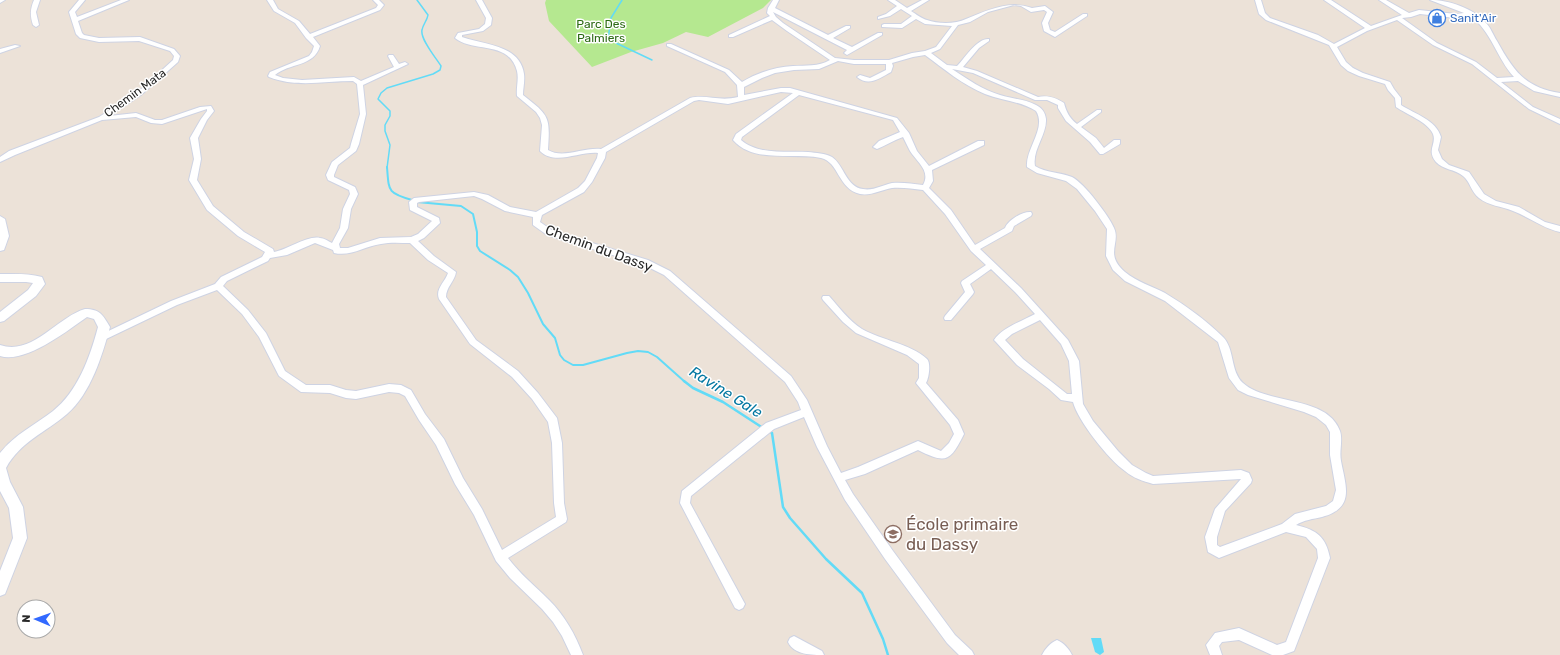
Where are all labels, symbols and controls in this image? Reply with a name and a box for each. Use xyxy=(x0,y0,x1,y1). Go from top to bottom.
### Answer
shop icon: Sanit'Air xyxy=(1427,8,1447,28)
place label: Sanit'Air xyxy=(1450,11,1497,25)
park label: Parc Des Palmiers xyxy=(576,17,626,45)
street label: Chemin Mata xyxy=(101,66,169,120)
street label: Chemin du Dassy xyxy=(543,221,655,276)
water label: Ravine Gale xyxy=(686,362,766,422)
place label: École primaire du Dassy xyxy=(906,514,1018,554)
school or university icon: École primaire du Dassy xyxy=(883,524,903,544)
north arrow xyxy=(16,599,56,639)
text: N xyxy=(20,614,33,623)

